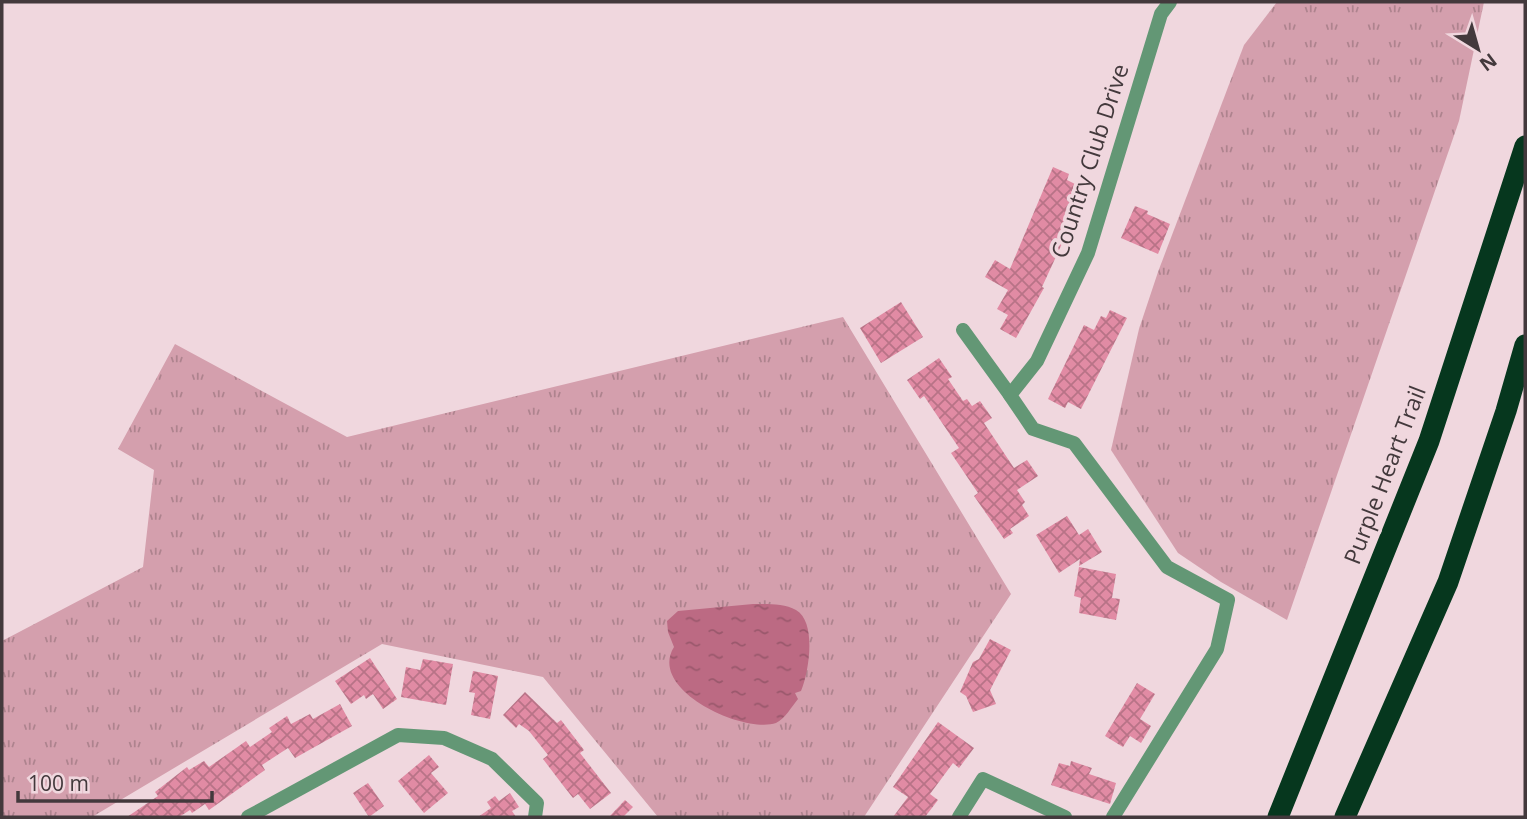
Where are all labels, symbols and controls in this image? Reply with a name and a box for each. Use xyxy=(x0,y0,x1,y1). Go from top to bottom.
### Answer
north arrow xyxy=(1443,14,1513,84)
text: N xyxy=(1474,48,1502,78)
street label: Country Club Drive xyxy=(1043,60,1136,262)
street label: Purple Heart Trail xyxy=(1335,381,1433,569)
scale bar xyxy=(18,760,212,804)
text: 100 m xyxy=(28,769,89,797)

